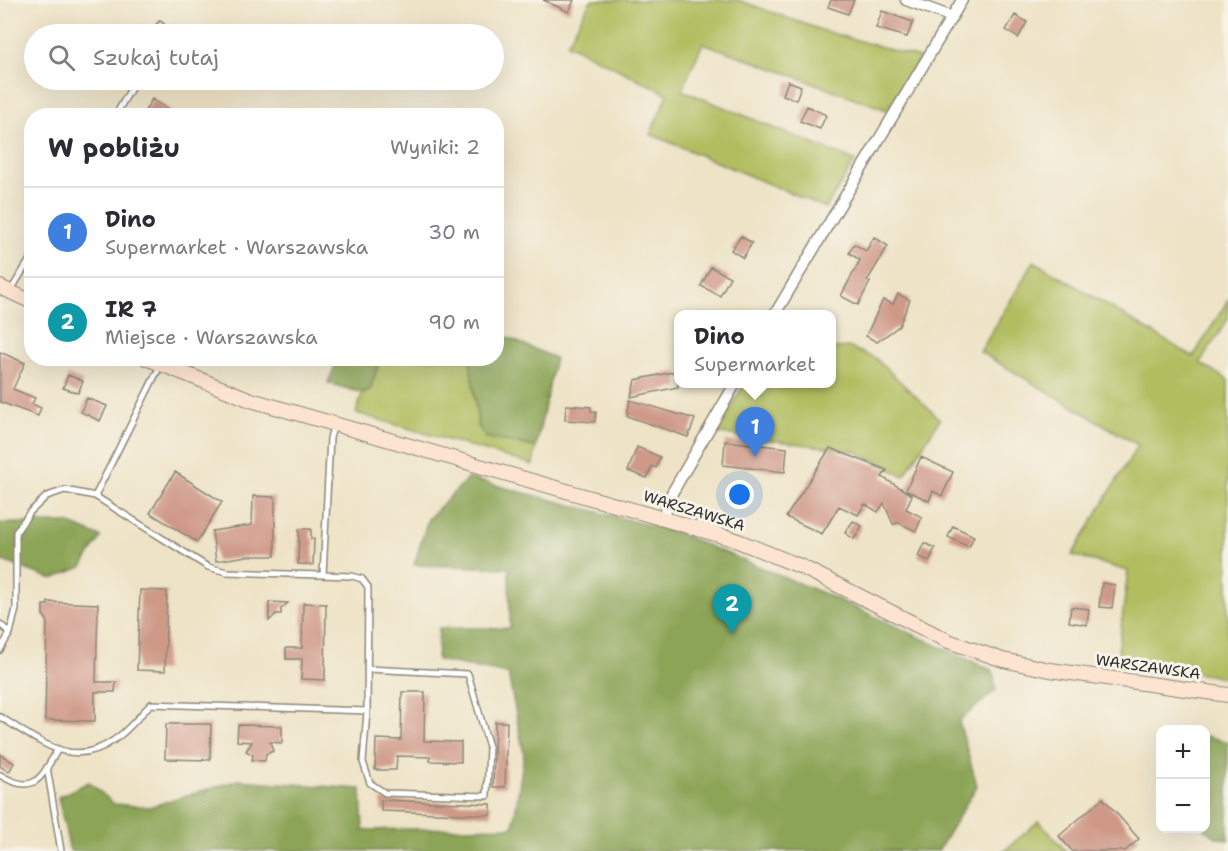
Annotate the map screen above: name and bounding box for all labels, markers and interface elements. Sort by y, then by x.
search box [24,24,504,90]
icon: search [45,41,78,74]
text: Szukaj tutaj [93,43,219,72]
text: W pobliżu [48,130,180,165]
text: Wyniki: 2 [390,134,480,160]
text: Dino [105,205,156,234]
text: 1 [63,219,72,245]
text: 30 m [428,219,480,245]
text: Supermarket · Warszawska [105,234,368,260]
text: IR 7 [105,295,157,324]
text: 2 [61,309,75,335]
text: 90 m [428,309,480,335]
popup [674,310,836,388]
text: Dino [694,322,745,351]
text: Miejsce · Warszawska [105,324,318,350]
text: Supermarket [694,351,816,377]
pin: 1 [736,408,774,457]
your location [725,480,754,509]
street label: WARSZAWSKA [641,486,747,536]
pin: 2 [712,584,752,634]
street label: WARSZAWSKA [1094,650,1202,684]
map controls [1156,725,1210,833]
button: + [1156,725,1210,779]
button: − [1156,779,1210,833]

